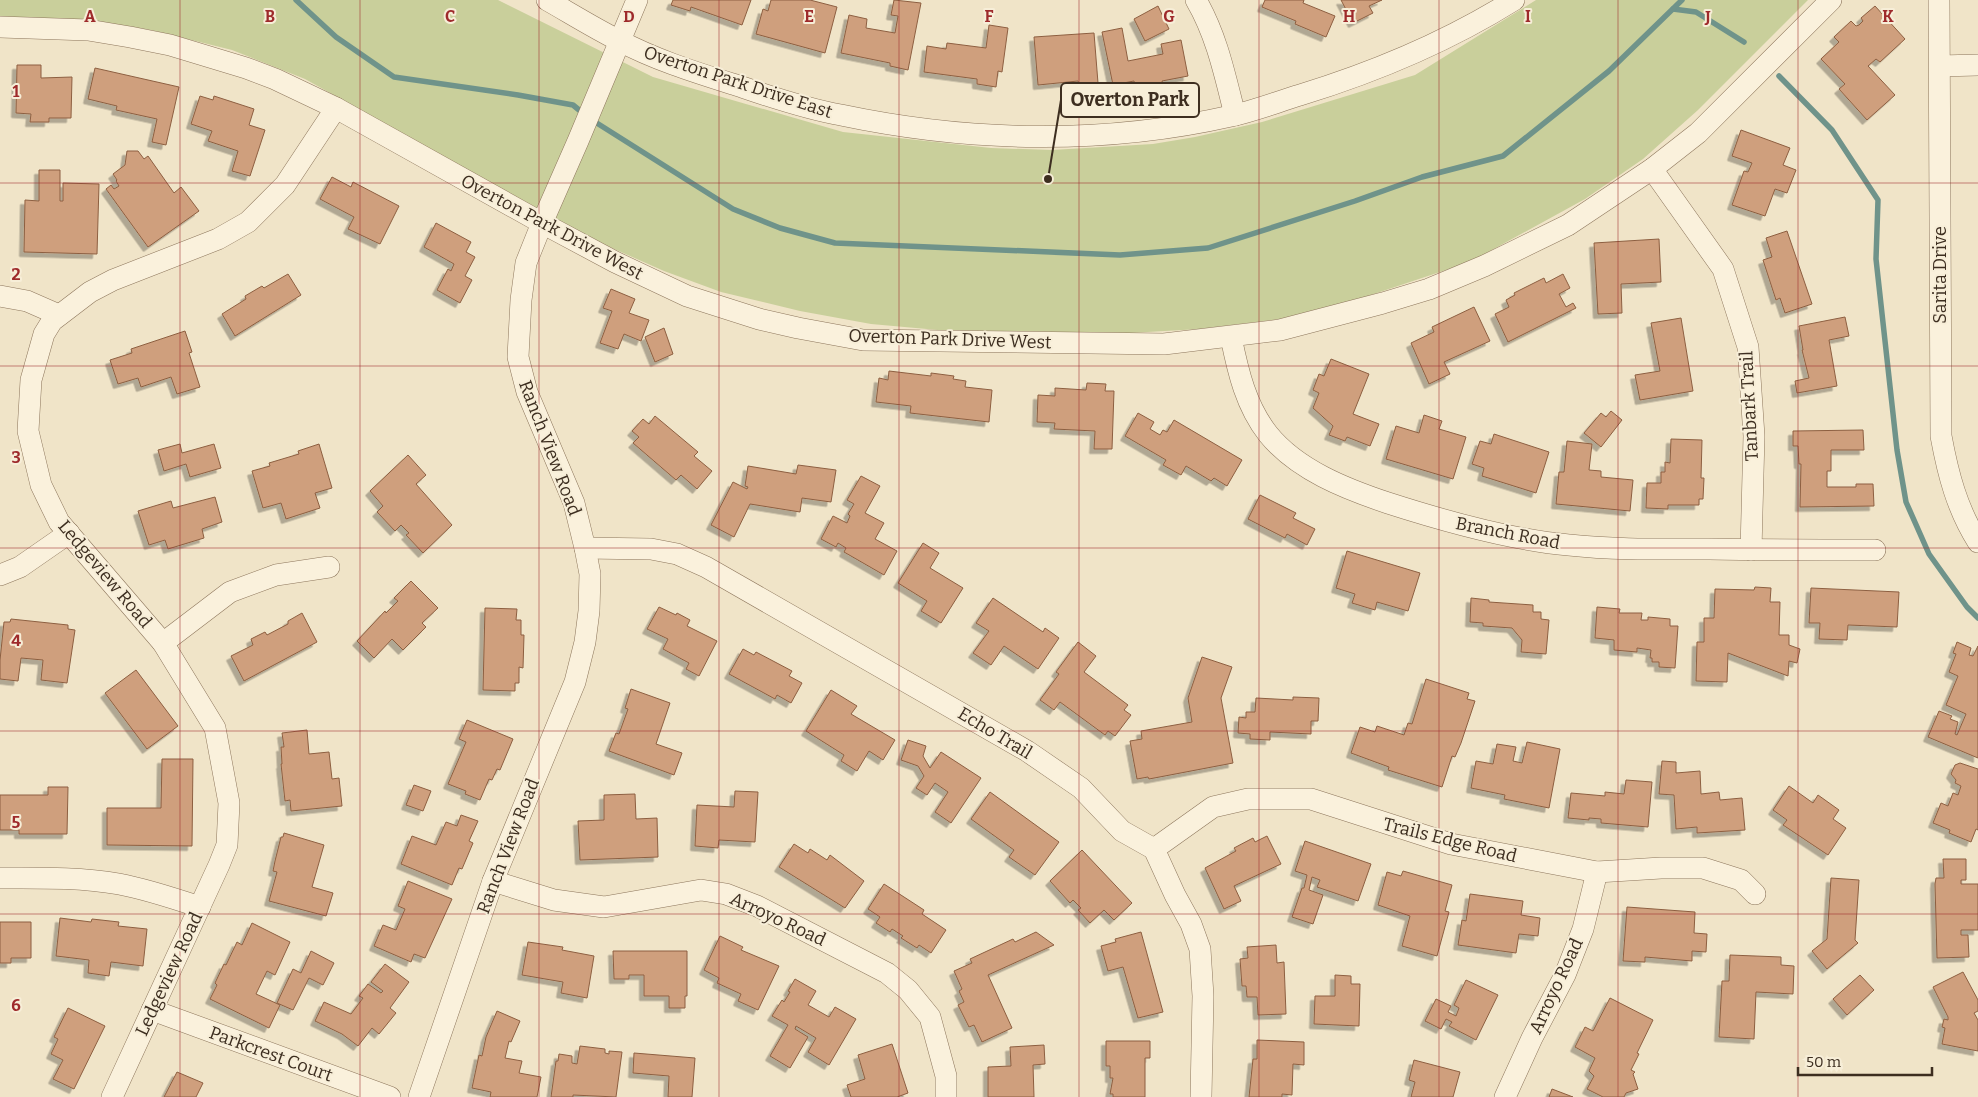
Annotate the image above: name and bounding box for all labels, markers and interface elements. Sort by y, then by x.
text: A [84,7,96,26]
text: B [265,7,275,26]
text: C [445,7,455,26]
text: D [623,7,635,26]
text: E [804,7,814,26]
text: F [985,7,994,26]
text: G [1163,7,1175,26]
text: H [1343,7,1356,26]
text: I [1525,7,1531,26]
text: J [1704,7,1711,26]
text: K [1882,7,1894,26]
street label: Overton Park Drive East [641,41,836,123]
text: 1 [13,82,20,101]
callout: Overton Park [1061,83,1199,117]
text: Overton Park [1071,88,1190,111]
street label: Overton Park Drive West [457,170,647,285]
street label: Sarita Drive [1929,226,1951,324]
text: 2 [11,265,21,284]
street label: Overton Park Drive West [848,324,1052,354]
street label: Tanbark Trail [1735,350,1763,462]
street label: Ranch View Road [514,377,586,519]
text: 3 [11,448,21,467]
street label: Branch Road [1454,512,1562,554]
street label: Ledgeview Road [53,516,157,633]
text: 4 [11,631,21,650]
street label: Echo Trail [954,702,1036,764]
street label: Ranch View Road [472,775,544,917]
text: 5 [12,813,21,832]
street label: Trails Edge Road [1381,813,1520,867]
street label: Arroyo Road [727,887,830,951]
street label: Ledgeview Road [131,908,207,1039]
street label: Arroyo Road [1524,934,1588,1037]
text: 6 [11,996,21,1015]
street label: Parkcrest Court [206,1022,336,1087]
scale bar [1798,1044,1932,1076]
text: 50 m [1806,1053,1842,1071]

